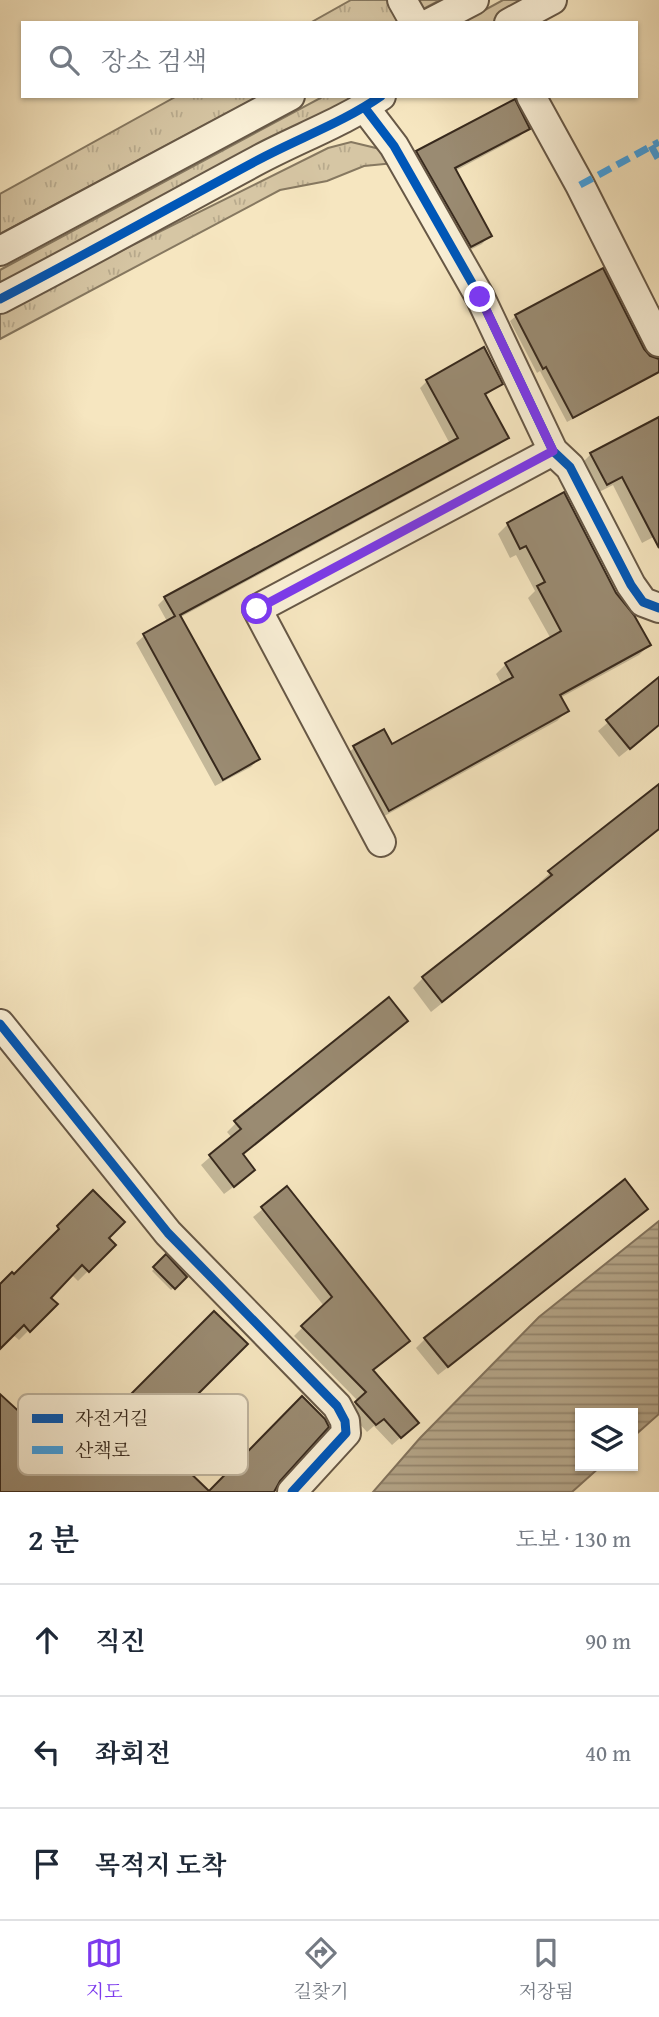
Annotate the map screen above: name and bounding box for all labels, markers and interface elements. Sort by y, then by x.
search box [21,21,638,98]
icon: search [45,41,83,79]
text: 장소 검색 [101,41,207,80]
route end [464,281,495,312]
route start [241,593,272,624]
legend [18,1394,248,1475]
text: 자전거길 [75,1404,148,1432]
map controls [575,1408,638,1471]
button: layers [575,1408,638,1471]
text: 산책로 [75,1436,130,1464]
text: 2 분 [28,1517,79,1561]
text: 도보 · 130 m [516,1522,631,1555]
icon: ahead [28,1621,66,1659]
text: 직진 [95,1621,145,1660]
text: 90 m [585,1624,631,1657]
icon: left [28,1733,66,1771]
text: 좌회전 [95,1733,170,1772]
text: 40 m [585,1736,631,1769]
icon: arrive [28,1845,66,1883]
text: 목적지 도착 [95,1845,226,1884]
tab: 지도 [85,1934,123,2005]
tab: 길찾기 [293,1934,348,2005]
tab: 저장됨 [519,1934,574,2005]

